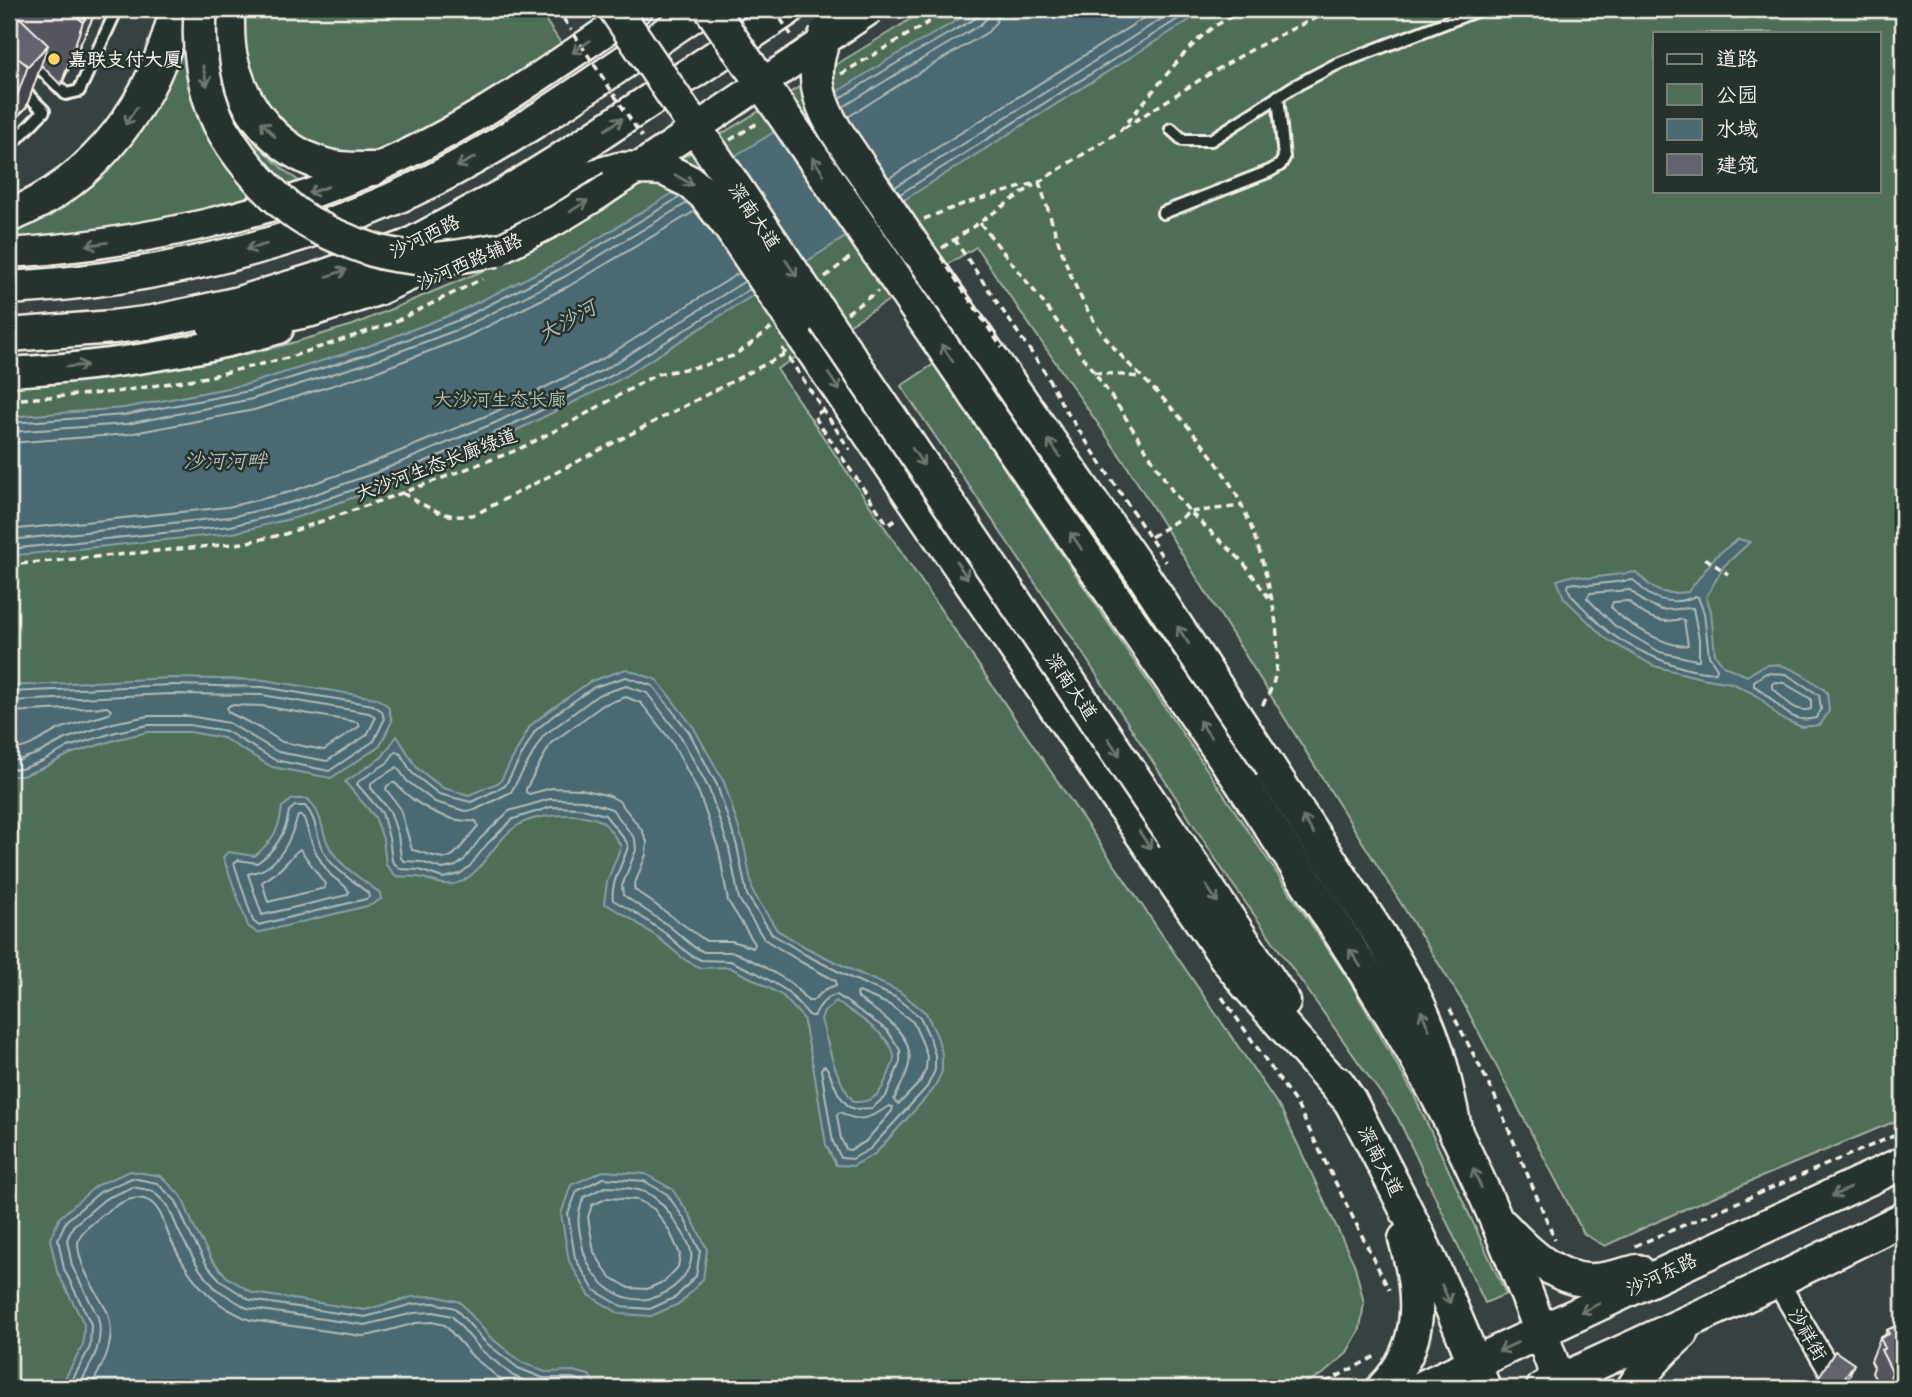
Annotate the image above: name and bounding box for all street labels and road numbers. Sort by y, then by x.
street label: 深南大道 [723,179,785,255]
street label: 沙河西路 [385,210,464,264]
street label: 沙河西路辅路 [413,229,526,296]
street label: 大沙河生态长廊绿道 [353,424,520,507]
street label: 深南大道 [1040,649,1102,725]
street label: 深南大道 [1352,1123,1407,1201]
street label: 沙河东路 [1622,1249,1701,1302]
street label: 沙祥街 [1782,1304,1831,1365]

